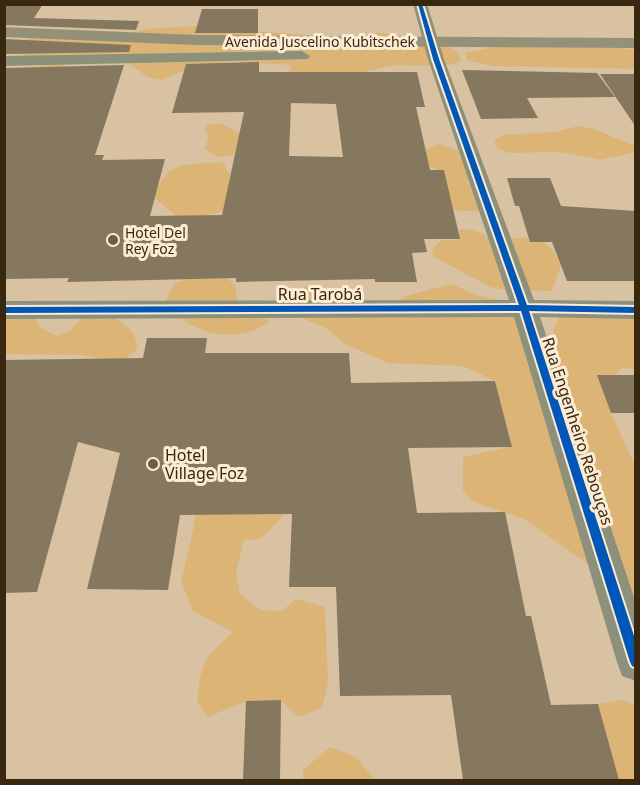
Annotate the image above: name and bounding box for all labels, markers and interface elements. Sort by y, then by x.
street label: Avenida Juscelino Kubitschek [225,32,416,51]
place label: Hotel Del Rey Foz [125,223,186,258]
marker: Hotel Del Rey Foz [106,233,120,247]
street label: Rua Tarobá [278,283,362,305]
street label: Rua Engenheiro Rebouças [537,334,619,528]
place label: Hotel Village Foz [165,444,244,484]
marker: Hotel Village Foz [146,457,160,471]

